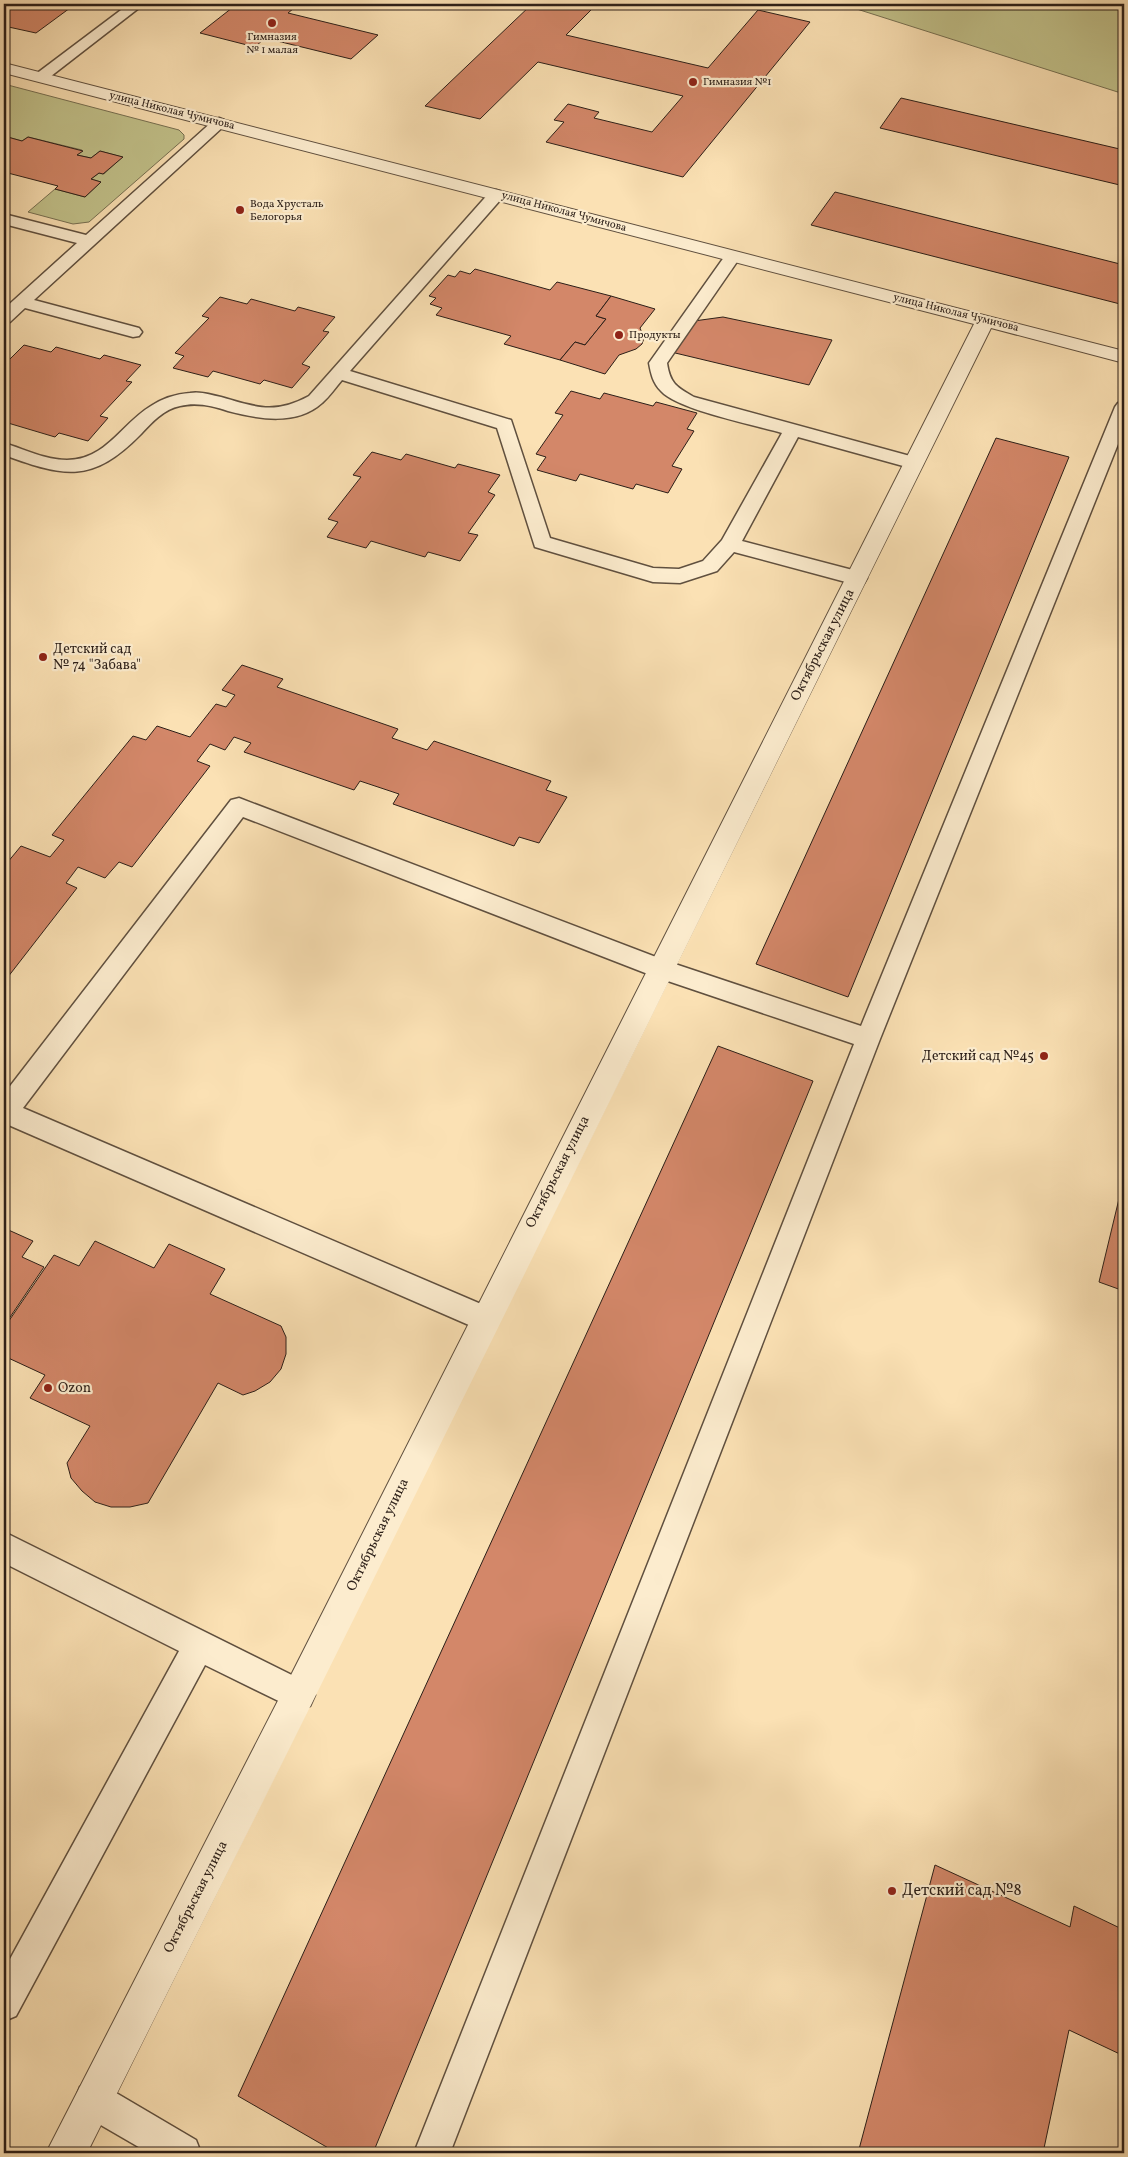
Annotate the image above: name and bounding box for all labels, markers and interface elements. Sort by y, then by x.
marker: Гимназия № 1 малая [266,17,278,29]
place label: Гимназия № 1 малая [246,30,298,58]
place label: Гимназия №1 [703,75,772,90]
marker: Гимназия №1 [687,76,699,88]
street label: улица Николая Чумичова [108,88,237,134]
street label: улица Николая Чумичова [500,188,629,236]
place label: Вода Хрусталь Белогорья [250,197,324,225]
marker: Вода Хрусталь Белогорья [234,204,246,216]
street label: улица Николая Чумичова [892,290,1021,336]
place label: Продукты [629,328,681,343]
marker: Продукты [613,329,625,341]
street label: Октябрьская улица [786,586,860,704]
place label: Детский сад № 74 "Забава" [53,640,141,675]
marker: Детский сад № 74 "Забава" [37,651,49,663]
place label: Детский сад №45 [922,1047,1034,1066]
marker: Детский сад №45 [1038,1050,1050,1062]
street label: Октябрьская улица [521,1113,595,1231]
place label: Ozon [58,1379,91,1398]
marker: Ozon [42,1382,54,1394]
street label: Октябрьская улица [342,1475,414,1595]
street label: Октябрьская улица [159,1838,233,1956]
place label: Детский сад №8 [902,1880,1022,1902]
marker: Детский сад №8 [886,1885,898,1897]

